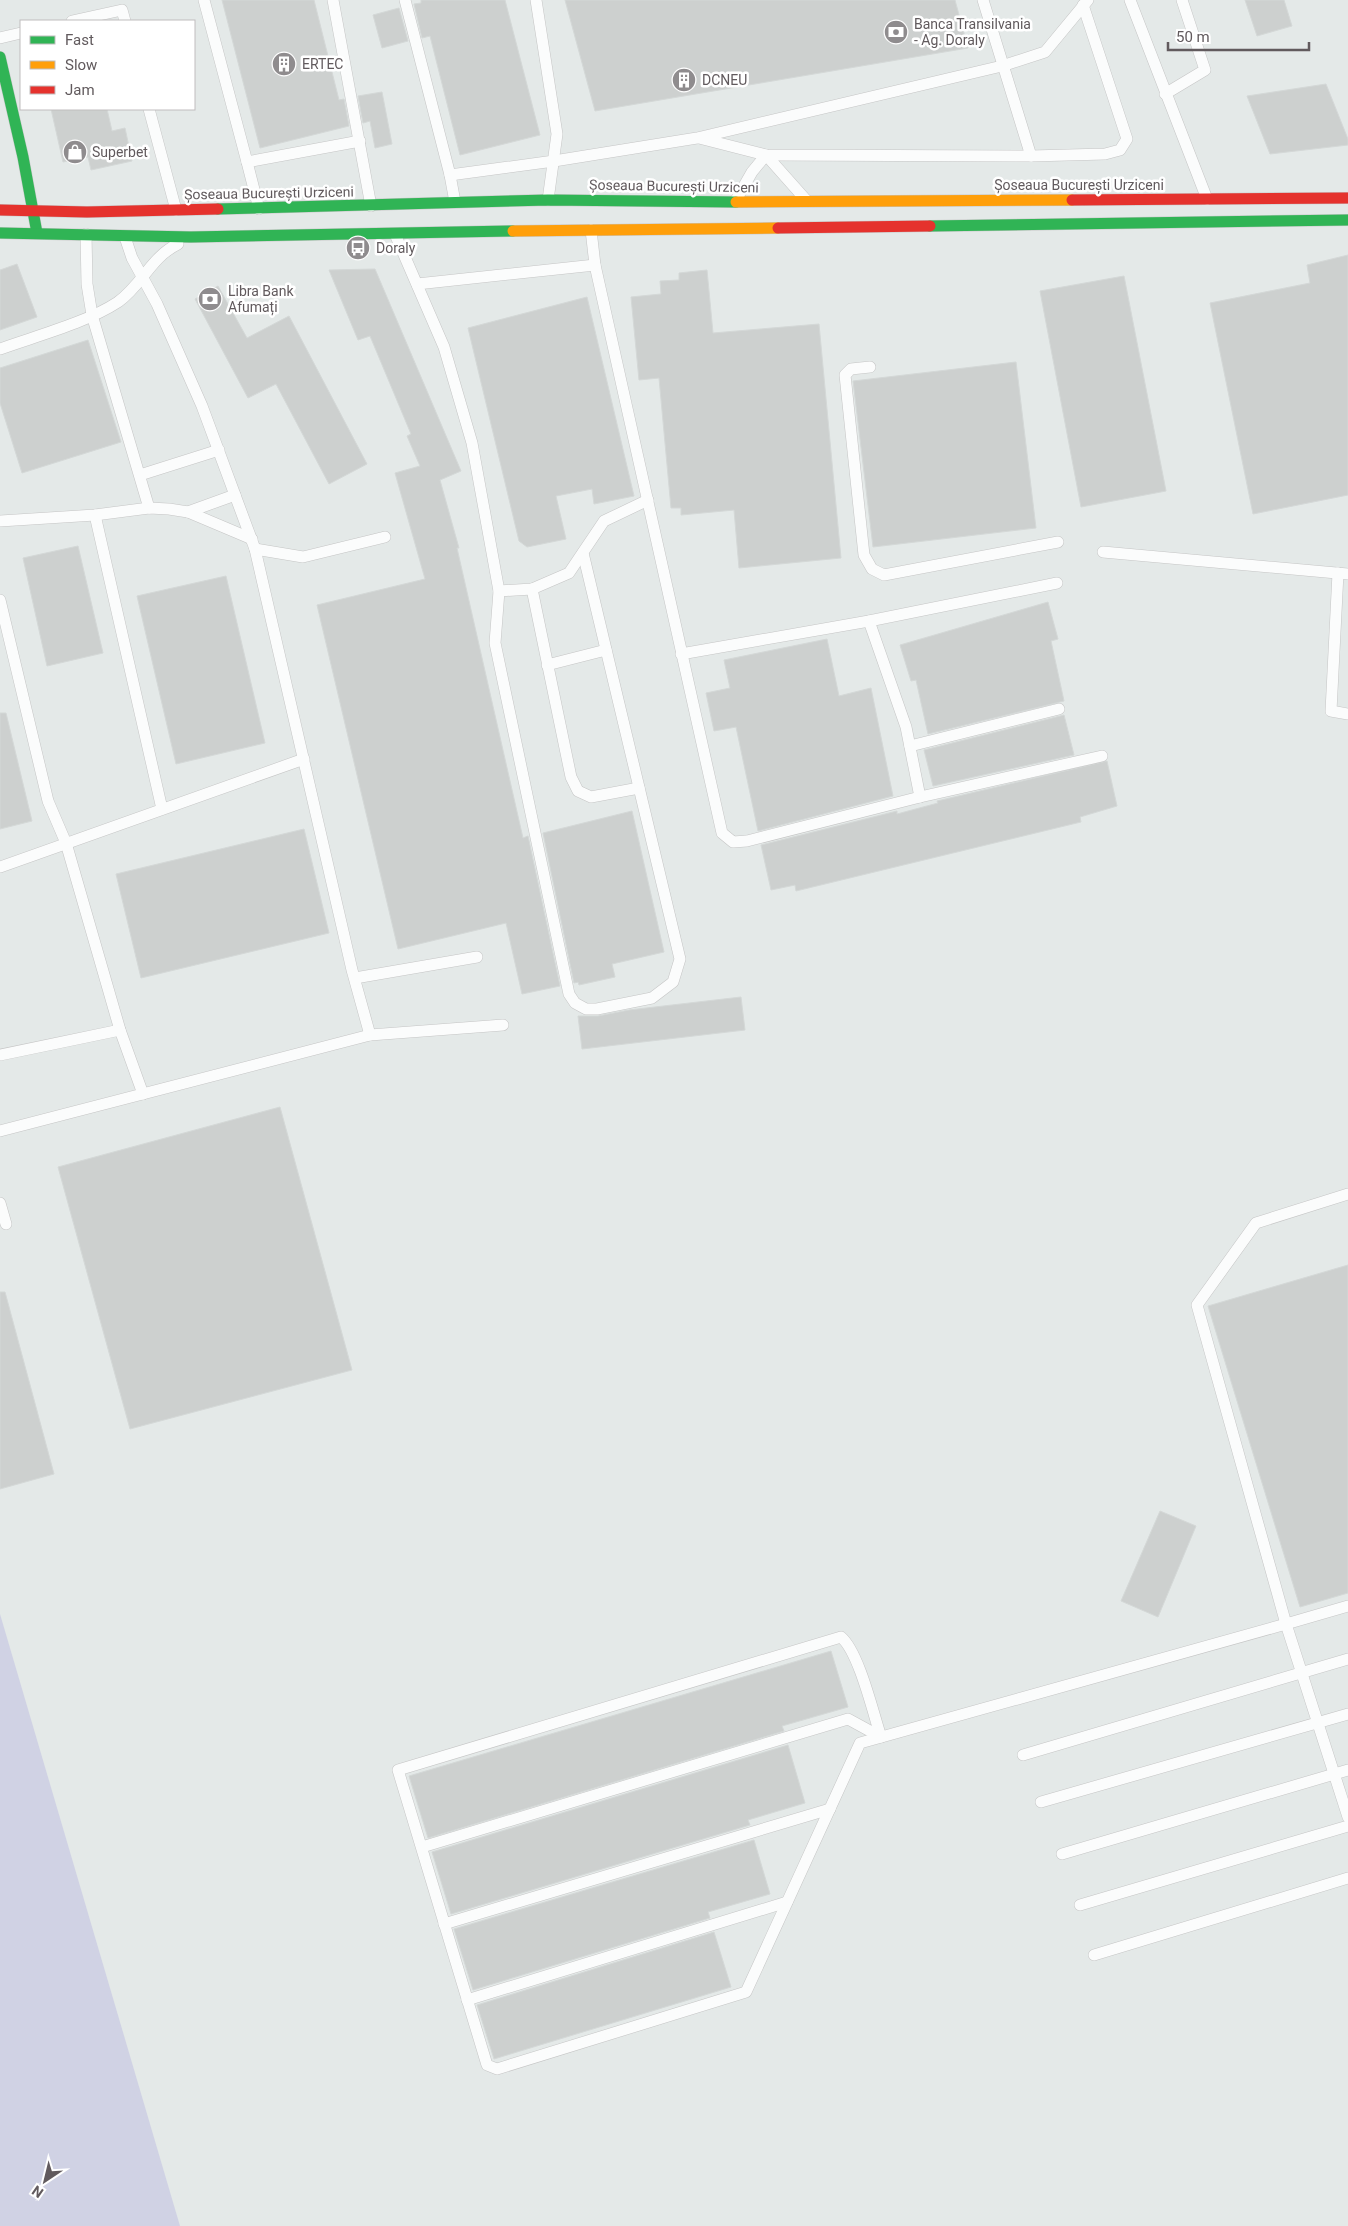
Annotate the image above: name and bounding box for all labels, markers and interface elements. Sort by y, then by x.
place label: Banca Transilvania - Ag. Doraly [914,16,1031,48]
bank icon: Banca Transilvania - Ag. Doraly [883,19,909,45]
legend [20,20,195,110]
scale bar [1168,20,1309,52]
text: 50 m [1176,28,1210,46]
text: Fast [65,31,94,49]
building icon: ERTEC [271,51,297,77]
text: Slow [65,56,97,74]
place label: ERTEC [302,56,343,72]
building icon: DCNEU [671,67,697,93]
place label: DCNEU [702,72,747,88]
text: Jam [65,81,95,99]
shop icon: Superbet [62,139,88,165]
place label: Superbet [92,144,148,160]
street label: Șoseaua București Urziceni [589,177,759,196]
street label: Șoseaua București Urziceni [994,177,1164,194]
street label: Șoseaua București Urziceni [184,184,354,203]
bus stop icon: Doraly [345,235,371,261]
place label: Doraly [376,240,416,256]
place label: Libra Bank Afumați [228,283,294,316]
bank icon: Libra Bank Afumați [197,286,223,312]
north arrow [20,2156,70,2206]
text: N [29,2182,46,2201]

